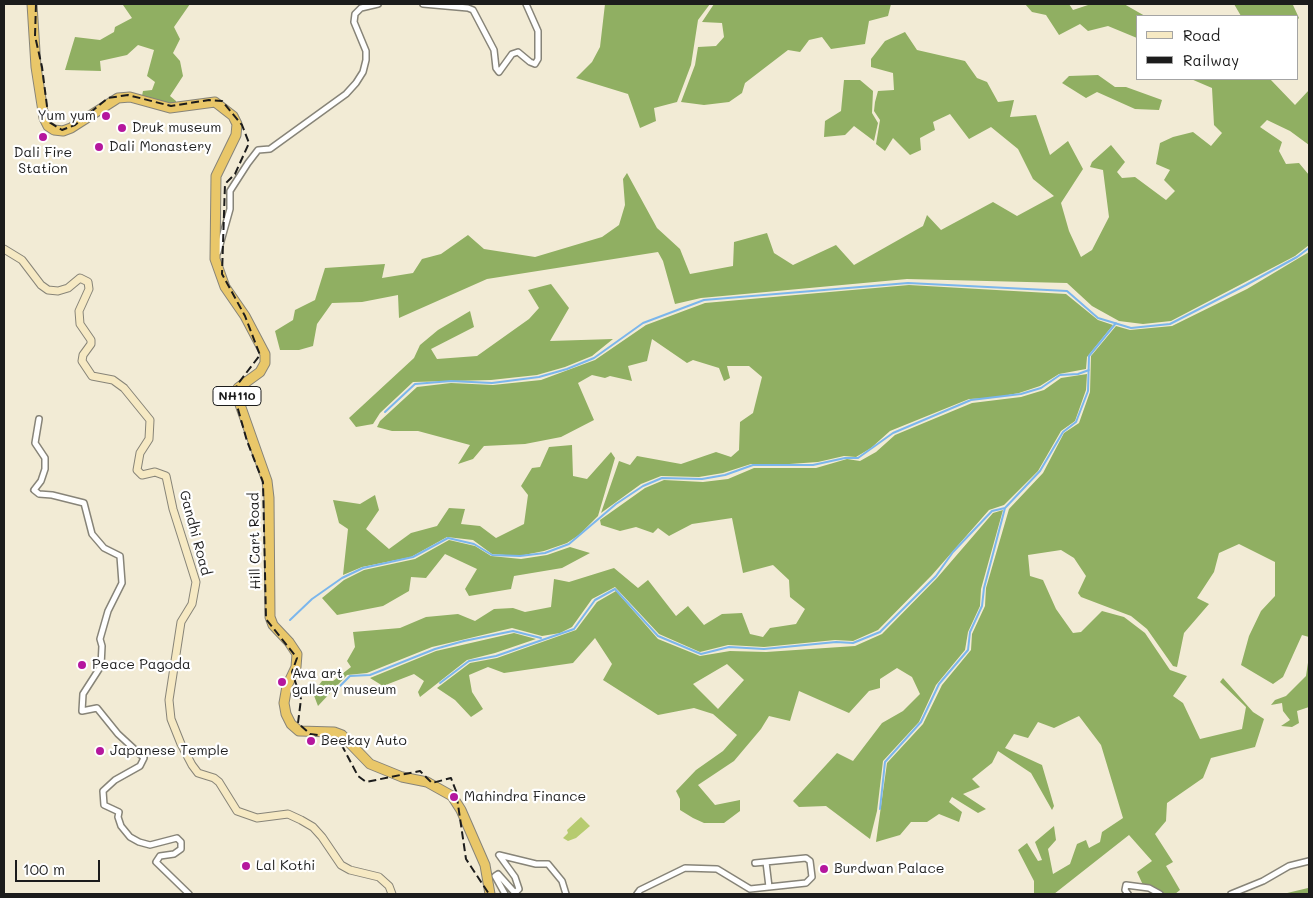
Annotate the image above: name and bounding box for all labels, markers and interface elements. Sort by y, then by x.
legend [1136,15,1298,80]
text: Road [1183,25,1220,45]
text: Railway [1183,50,1239,70]
place label: Yum yum [37,108,96,124]
marker: Yum yum [100,110,112,122]
place label: Druk museum [132,120,221,136]
marker: Druk museum [116,122,128,134]
marker: Dali Fire Station [37,131,49,143]
place label: Dali Monastery [109,139,212,155]
marker: Dali Monastery [93,141,105,153]
place label: Dali Fire Station [14,145,72,178]
road number: NH110 [213,386,261,406]
street label: Gandhi Road [176,489,214,577]
street label: Hill Cart Road [246,492,264,590]
place label: Peace Pagoda [92,657,191,673]
marker: Peace Pagoda [76,659,88,671]
place label: Ava art gallery museum [292,666,396,699]
marker: Ava art gallery museum [276,676,288,688]
place label: Beekay Auto [321,733,407,749]
marker: Beekay Auto [305,735,317,747]
place label: Japanese Temple [110,743,229,759]
marker: Japanese Temple [94,745,106,757]
place label: Mahindra Finance [464,789,586,805]
marker: Mahindra Finance [448,791,460,803]
scale bar [18,850,102,882]
place label: Lal Kothi [256,858,315,874]
text: 100 m [23,859,65,879]
marker: Lal Kothi [240,860,252,872]
place label: Burdwan Palace [834,861,944,877]
marker: Burdwan Palace [818,863,830,875]

